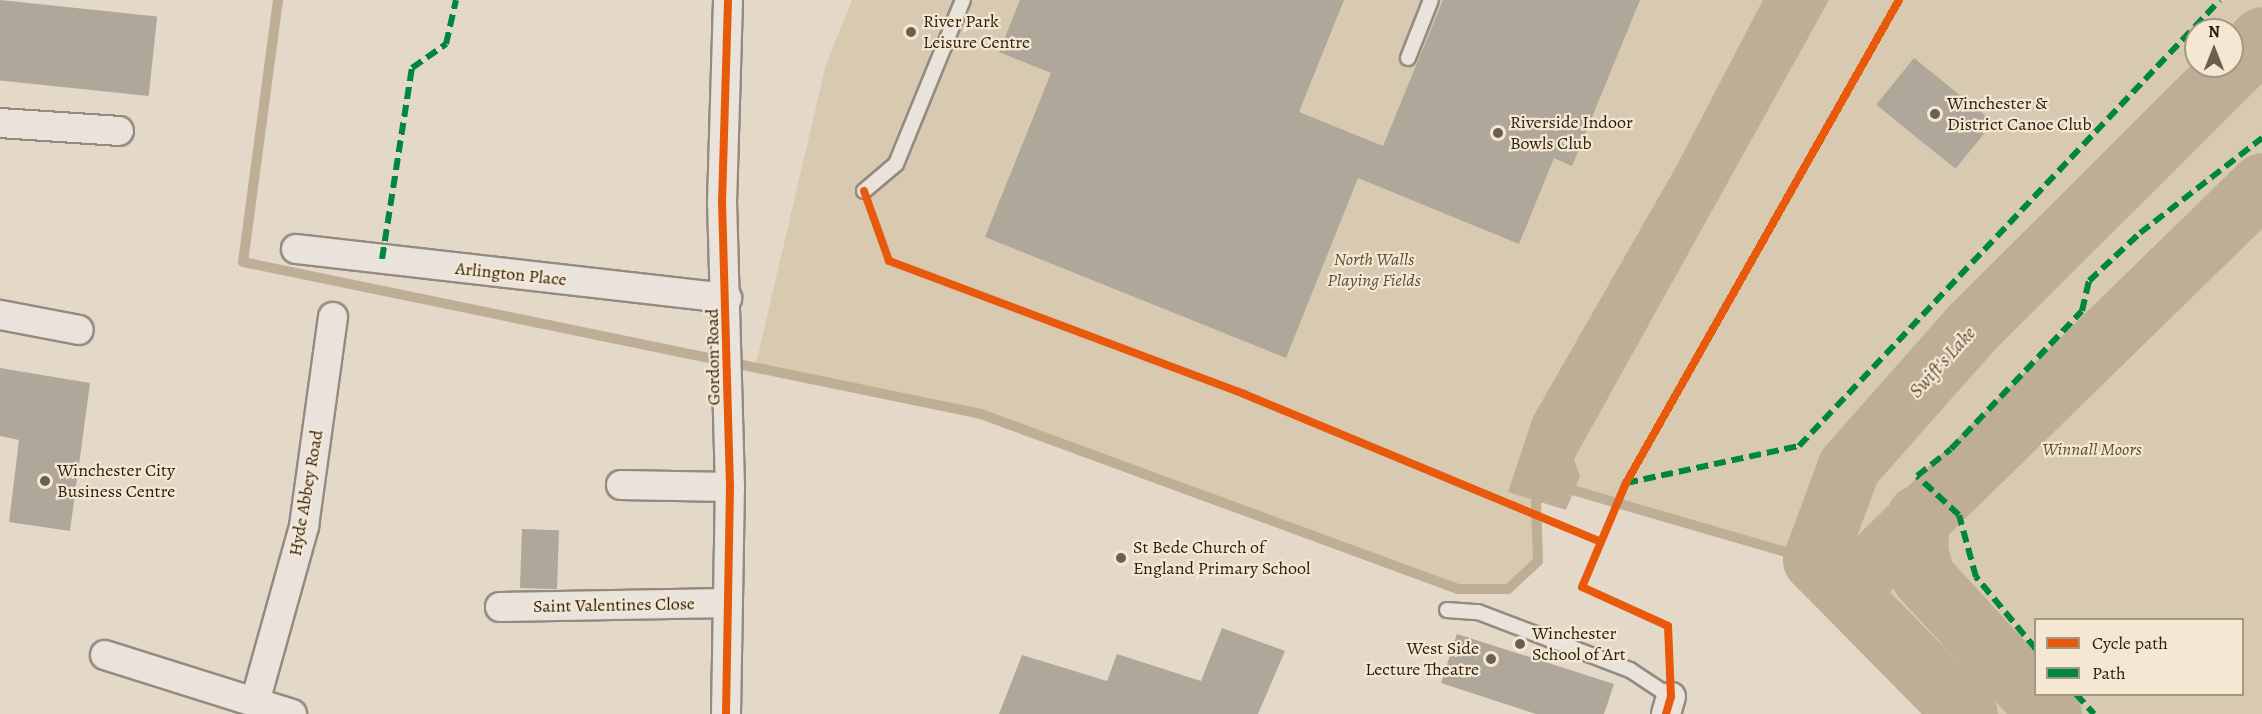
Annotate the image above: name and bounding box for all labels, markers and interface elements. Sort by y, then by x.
place label: River Park Leisure Centre [923,11,1030,54]
north arrow [2184,18,2244,78]
text: N [2208,21,2220,43]
marker: River Park Leisure Centre [904,25,918,39]
place label: Winchester & District Canoe Club [1947,93,2092,136]
marker: Winchester & District Canoe Club [1928,107,1942,121]
place label: Riverside Indoor Bowls Club [1510,112,1633,154]
marker: Riverside Indoor Bowls Club [1491,126,1505,140]
park label: North Walls Playing Fields [1327,249,1421,292]
street label: Arlington Place [454,257,568,291]
street label: Gordon Road [701,308,725,406]
water label: Swift's Lake [1904,321,1980,403]
street label: Hyde Abbey Road [284,428,328,558]
park label: Winnall Moors [2042,438,2142,460]
place label: Winchester City Business Centre [57,460,175,502]
marker: Winchester City Business Centre [38,474,52,488]
place label: St Bede Church of England Primary School [1133,537,1310,580]
marker: St Bede Church of England Primary School [1114,551,1128,565]
street label: Saint Valentines Close [533,593,695,617]
legend [2034,618,2244,696]
place label: Winchester School of Art [1532,623,1626,666]
text: Cycle path [2092,631,2168,655]
marker: Winchester School of Art [1513,637,1527,651]
place label: West Side Lecture Theatre [1365,638,1479,680]
marker: West Side Lecture Theatre [1484,652,1498,666]
text: Path [2092,661,2126,685]

